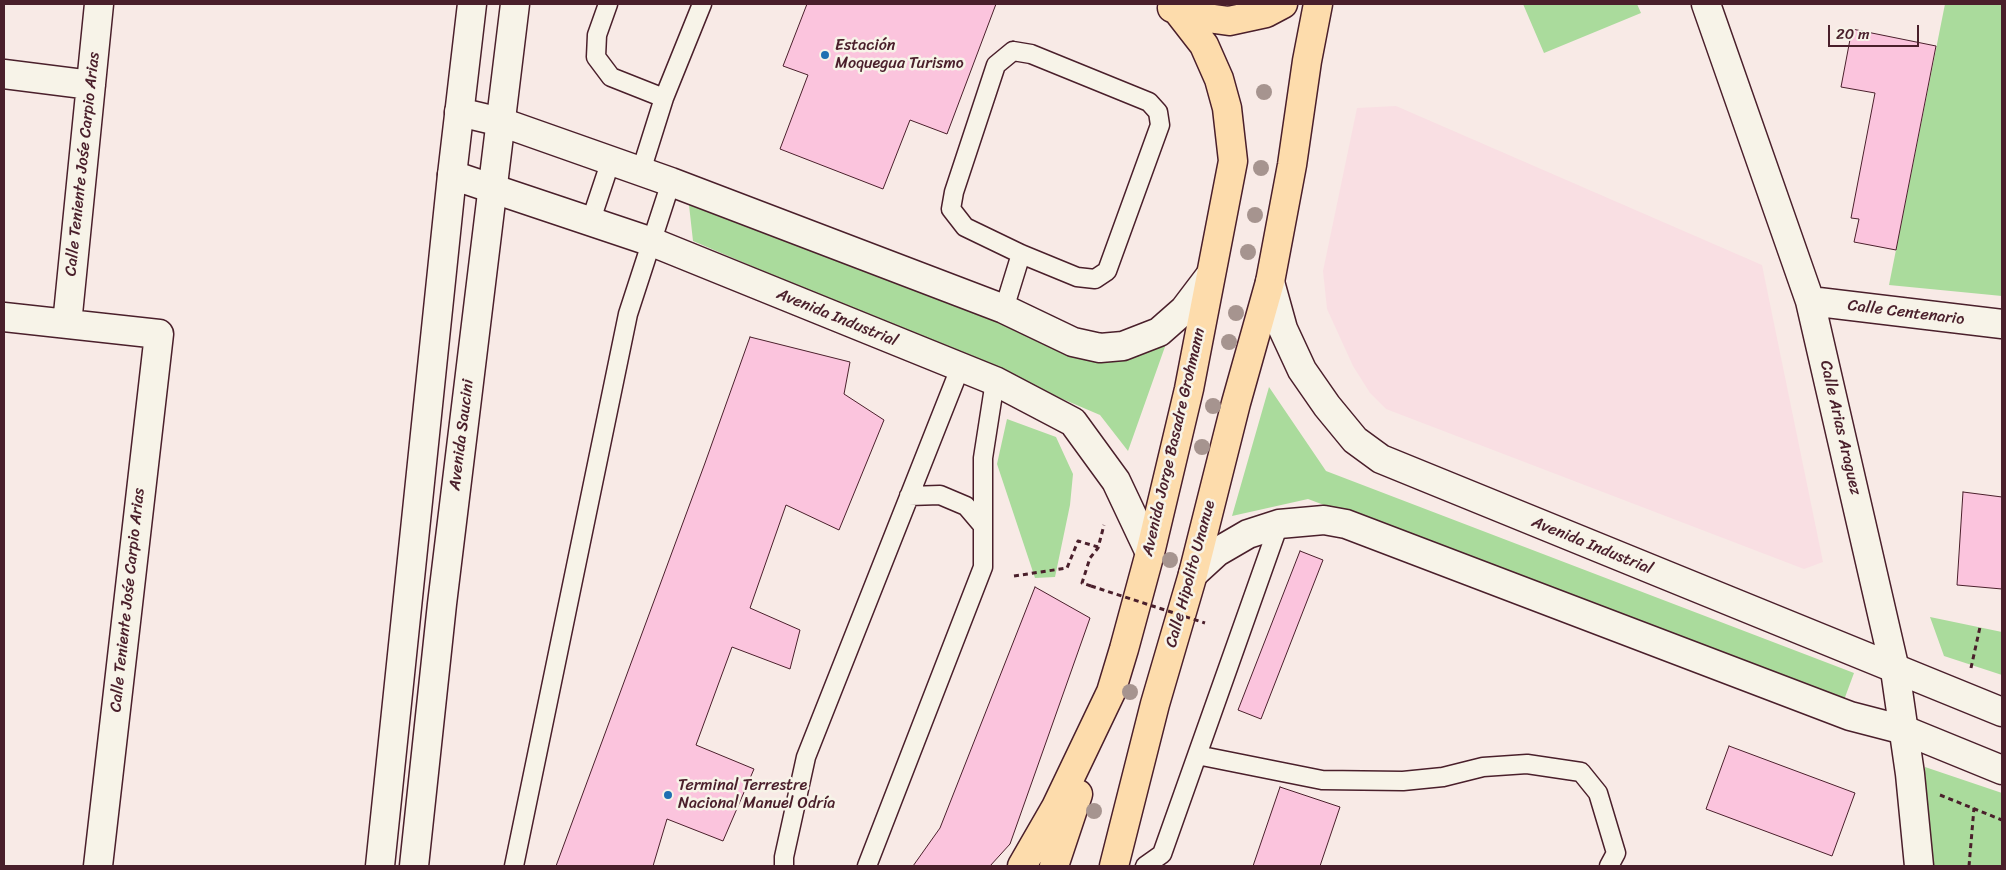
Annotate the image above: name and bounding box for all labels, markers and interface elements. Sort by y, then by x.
scale bar [1831,15,1922,47]
text: 20 m [1836,21,1870,47]
place label: Estación Moquegua Turismo [835,36,964,74]
marker: Estación Moquegua Turismo [819,49,831,61]
street label: Calle Teniente Jośe Carpio Arias [62,51,104,277]
street label: Avenida Industrial [774,285,900,351]
street label: Calle Centenario [1847,296,1965,330]
street label: Avenida Jorge Basadre Grohmann [1138,326,1210,558]
street label: Calle Arias Araguez [1815,359,1865,497]
street label: Avenida Saucini [446,378,478,492]
street label: Calle Teniente Jośe Carpio Arias [107,487,149,713]
street label: Calle Hipolito Unanue [1162,498,1220,650]
street label: Avenida Industrial [1529,513,1655,579]
place label: Terminal Terrestre Nacional Manuel Odría [678,776,835,814]
marker: Terminal Terrestre Nacional Manuel Odría [662,789,674,801]

